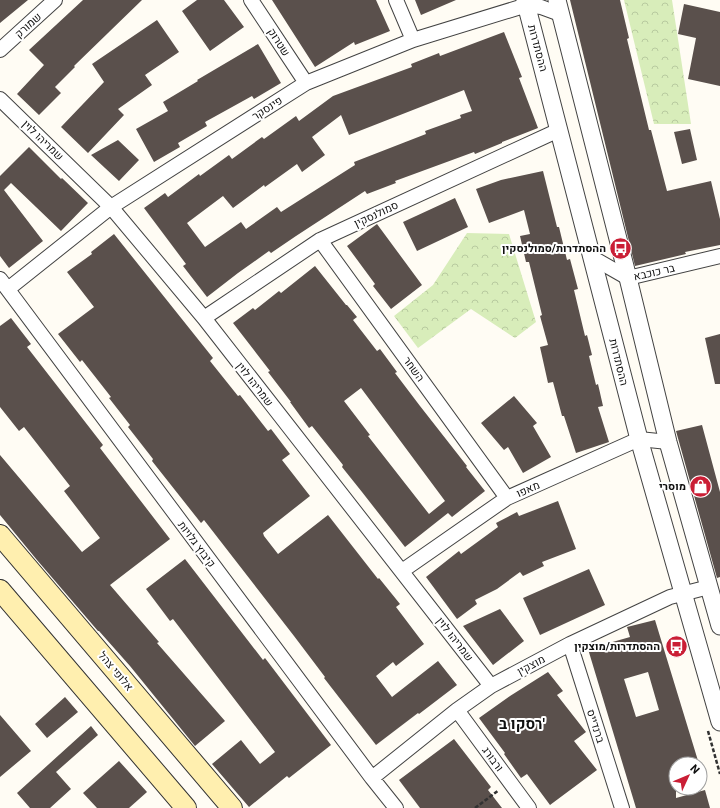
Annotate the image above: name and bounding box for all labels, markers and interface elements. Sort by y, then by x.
street label: שמורק [11,9,46,42]
street label: ההסתדרות [523,23,552,74]
street label: שטרוק [263,25,294,60]
street label: פינסקר [249,92,286,125]
street label: שמריהו לוין [18,116,67,165]
street label: סמולנסקין [351,197,401,232]
bus stop icon: ההסתדרות/סמולנסקין [608,235,634,261]
place label: ההסתדרות/סמולנסקין [502,240,606,257]
street label: בר כוכבא [632,259,677,285]
street label: ההסתדרות [604,337,633,387]
street label: השחר [399,353,428,385]
street label: שמריהו לוין [232,358,277,410]
shop icon: מוסרי [688,473,714,499]
street label: מאפו [514,477,543,502]
place label: מוסרי [659,478,686,495]
street label: קיבוץ גלויות [173,517,220,571]
street label: שמריהו לוין [432,613,477,665]
bus stop icon: ההסתדרות/מוצקין [663,633,689,659]
place label: ההסתדרות/מוצקין [574,638,660,655]
street label: אלופי צהל [94,648,137,695]
street label: מוצקין [514,651,548,680]
street label: ברנדייס [582,707,609,745]
district label: רסקו ב' [499,713,546,735]
street label: ורבורג [478,743,508,775]
north arrow [668,756,708,796]
text: N [686,761,704,778]

